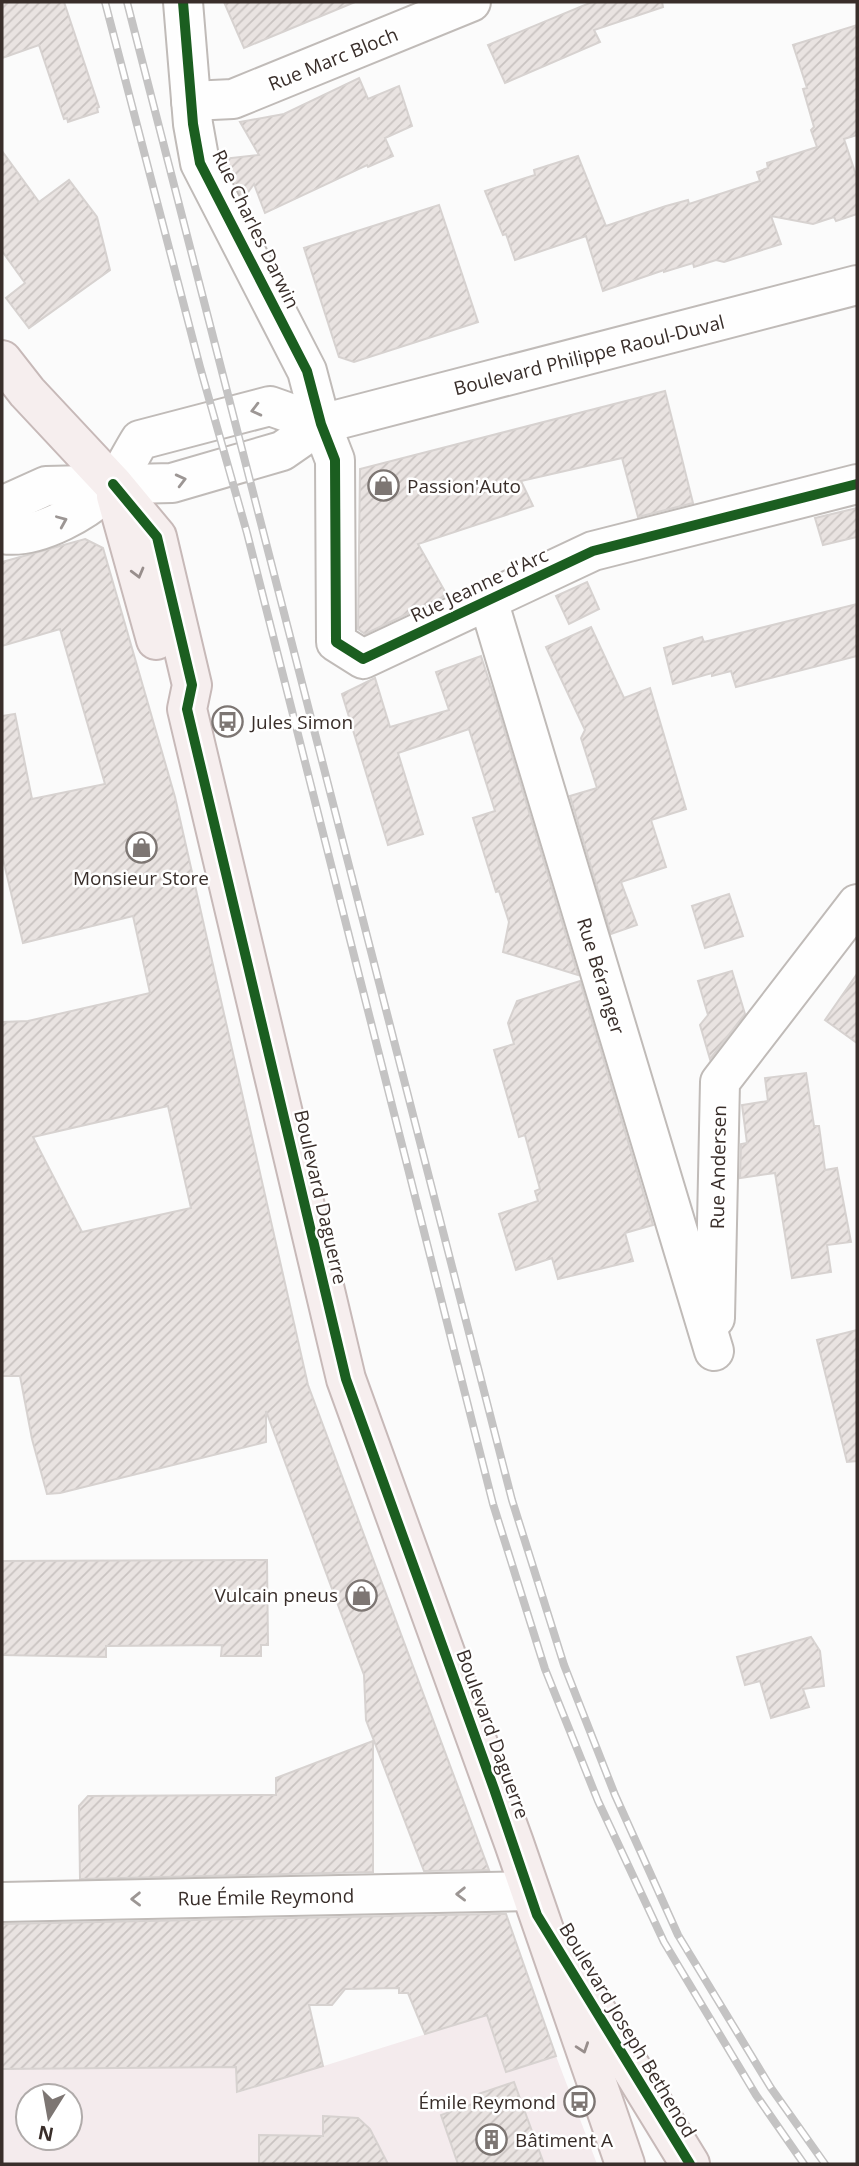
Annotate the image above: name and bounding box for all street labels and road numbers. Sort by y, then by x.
street label: Rue Marc Bloch [264,21,402,97]
street label: Rue Charles Darwin [206,145,306,313]
street label: Boulevard Philippe Raoul-Duval [451,309,727,401]
street label: Rue Jeanne d'Arc [406,542,552,628]
street label: Rue Béranger [571,915,631,1038]
street label: Rue Andersen [704,1105,732,1229]
street label: Boulevard Daguerre [288,1107,354,1287]
street label: Boulevard Daguerre [450,1646,536,1822]
street label: Rue Émile Reymond [178,1882,354,1912]
street label: Boulevard Joseph Bethenod [553,1918,703,2142]

